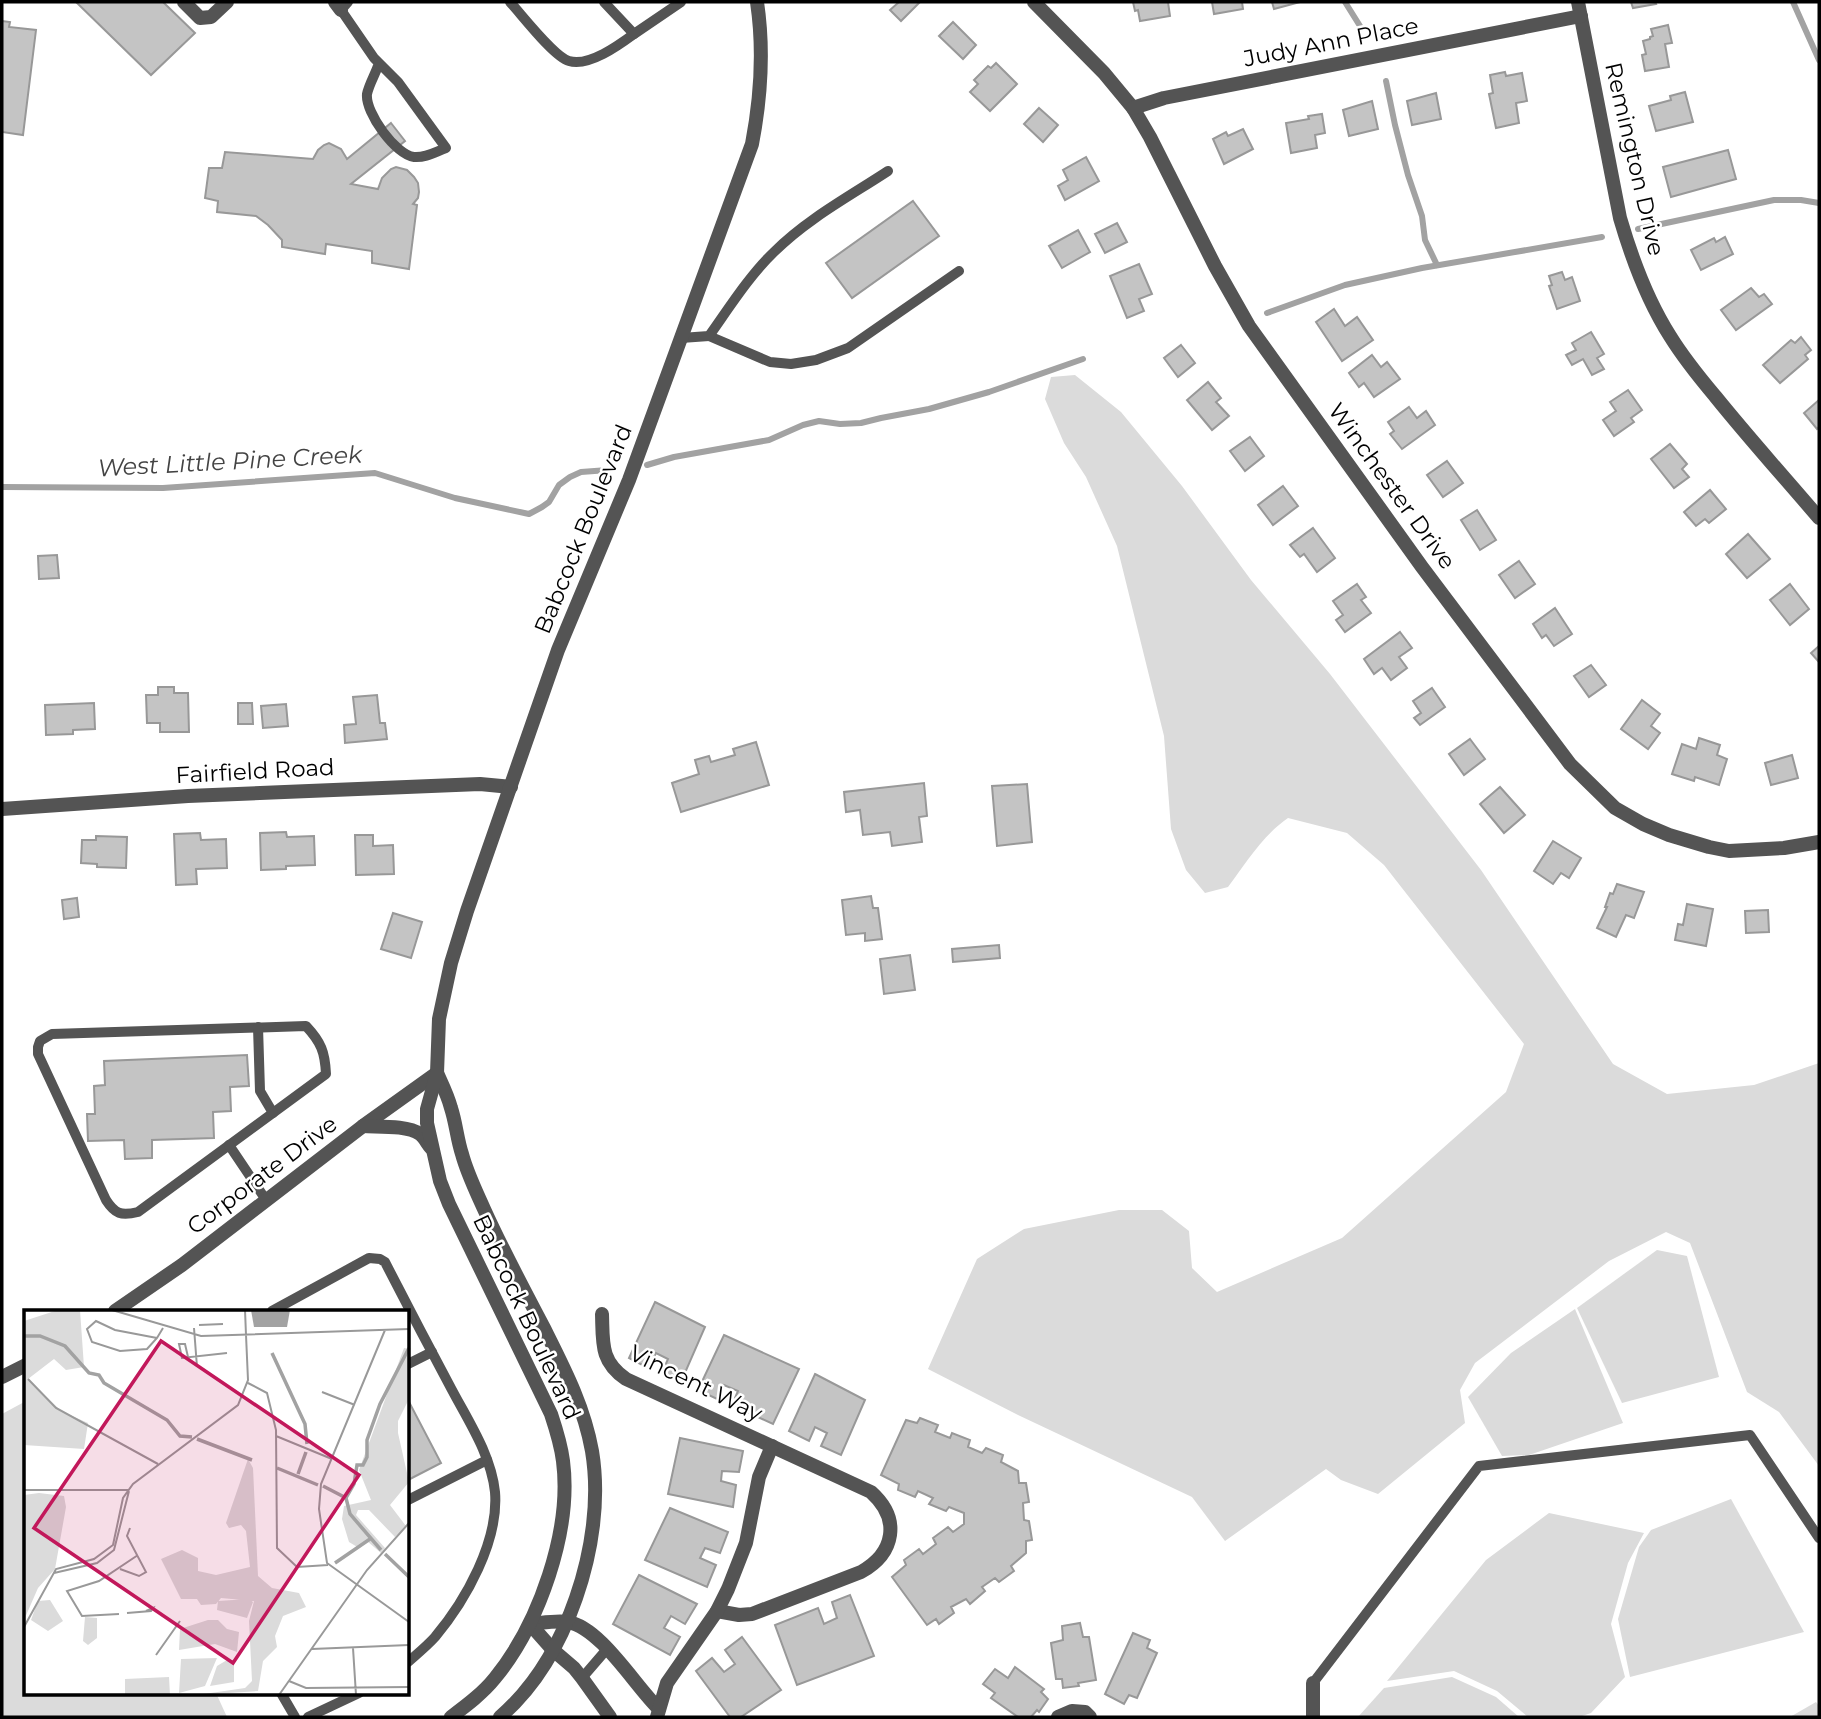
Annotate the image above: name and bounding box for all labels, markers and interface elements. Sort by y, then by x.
street label: Judy Ann Place [1240,11,1421,73]
street label: Remington Drive [1599,60,1671,258]
street label: Winchester Drive [1322,397,1462,575]
street label: Babcock Boulevard [528,420,638,638]
water label: West Little Pine Creek [97,440,365,482]
street label: Fairfield Road [175,753,335,789]
street label: Corporate Drive [182,1110,342,1240]
street label: Babcock Boulevard [467,1210,587,1424]
inset map [24,1310,410,1694]
street label: Vincent Way [625,1339,768,1428]

